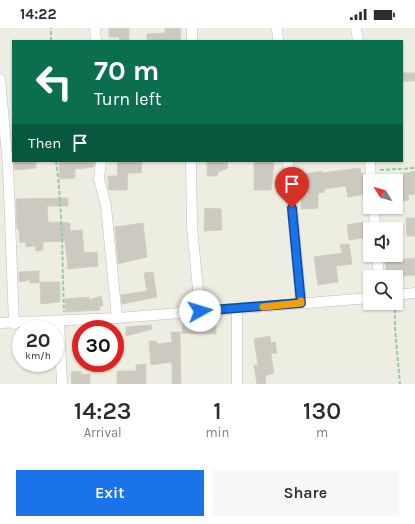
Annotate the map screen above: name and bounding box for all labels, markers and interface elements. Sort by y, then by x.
text: 14:22 [20,5,56,23]
text: 70 m [94,54,159,87]
icon: left [28,56,80,108]
text: Turn left [94,88,162,110]
icon: arrive [69,132,91,154]
text: Then [28,134,61,152]
pin [275,167,309,208]
icon: arrive [281,173,303,195]
north arrow [363,174,403,214]
map controls [363,174,403,310]
button: sound [363,222,403,262]
button: search [363,270,403,310]
position arrow [179,290,221,332]
speed limit sign: 30 [72,320,124,372]
text: 20 [26,329,50,352]
text: km/h [25,350,51,362]
text: 14:23 [74,397,132,425]
text: 1 [213,397,222,425]
text: 130 [303,397,341,425]
text: Arrival [84,425,122,440]
text: min [205,425,229,440]
text: m [316,425,328,440]
button: Exit [16,470,204,516]
button: Share [212,470,399,516]

